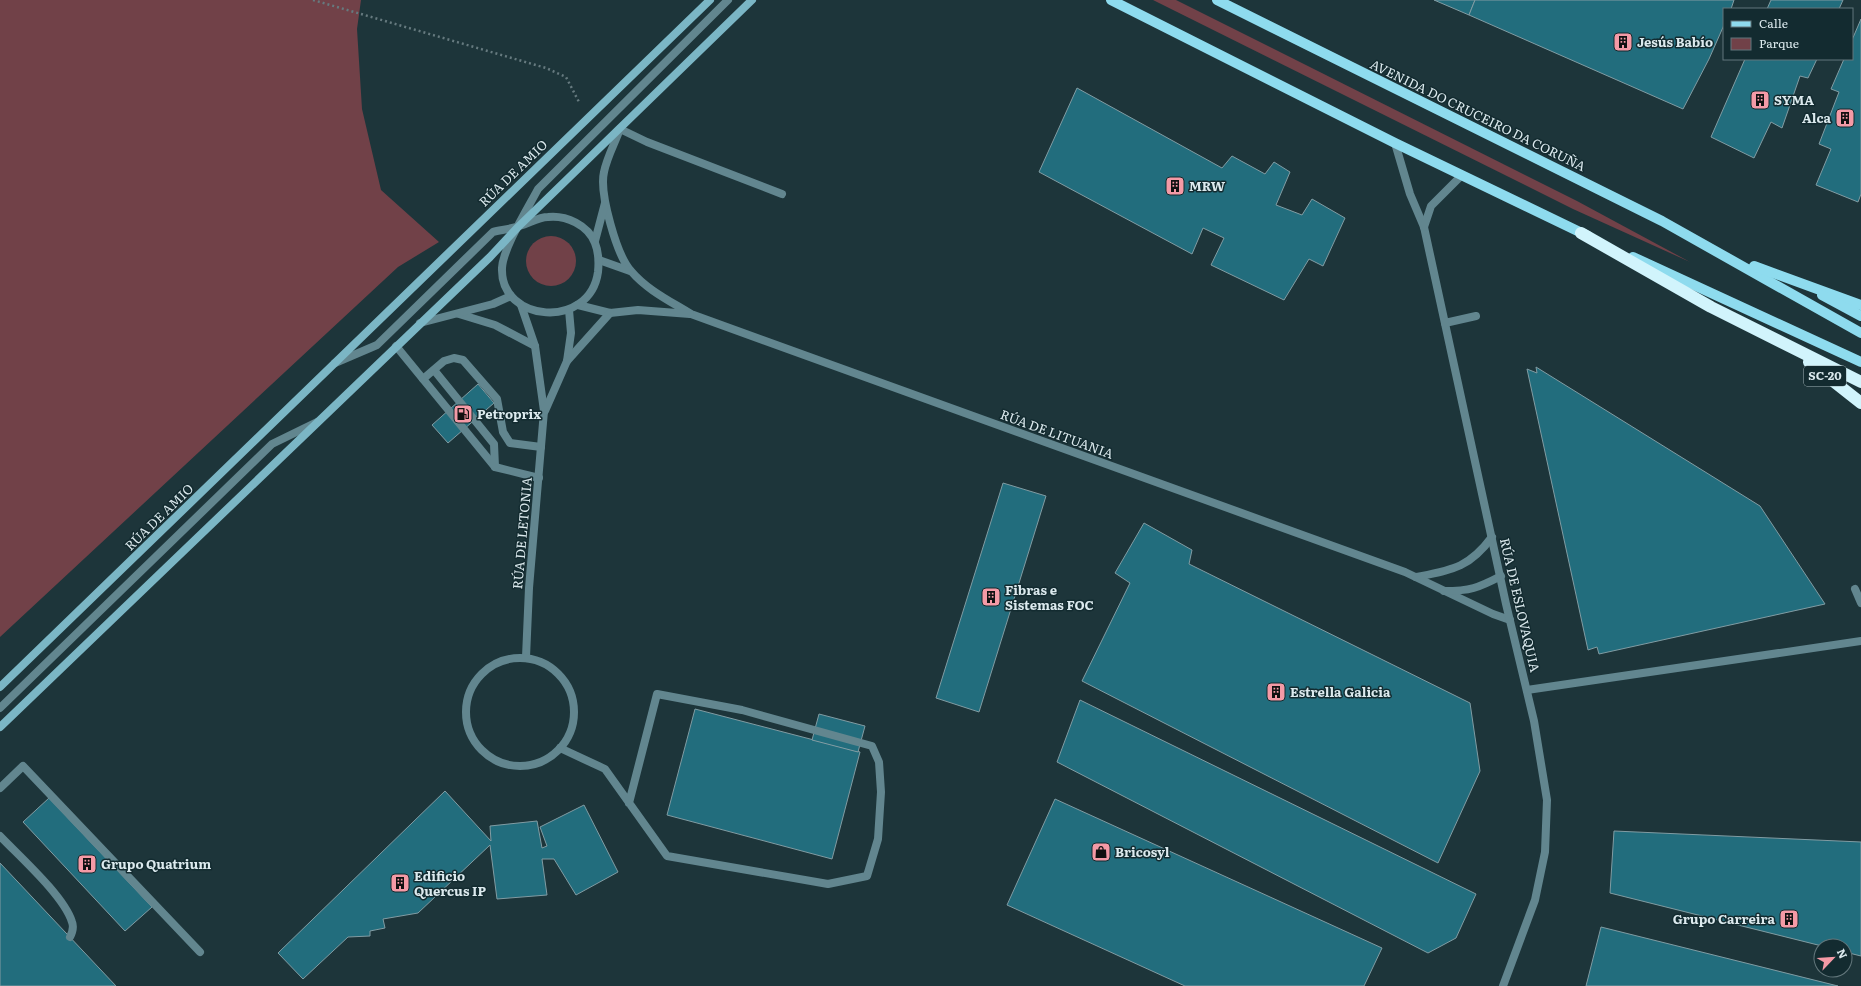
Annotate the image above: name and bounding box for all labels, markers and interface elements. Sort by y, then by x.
legend [1723,8,1853,60]
text: Calle [1759,14,1788,32]
building icon: Jesús Babío [1612,31,1634,53]
place label: Jesús Babío [1637,32,1713,51]
text: Parque [1759,34,1799,52]
street label: AVENIDA DO CRUCEIRO DA CORUÑA [1367,54,1590,175]
building icon: SYMA [1749,89,1771,111]
place label: SYMA [1774,90,1814,109]
building icon: Alca [1834,107,1856,129]
place label: Alca [1802,108,1831,127]
street label: RÚA DE AMIO [474,135,551,210]
building icon: MRW [1164,175,1186,197]
place label: MRW [1189,176,1226,195]
road number: SC-20 [1804,366,1846,386]
fuel station icon: Petroprix [452,403,474,425]
place label: Petroprix [477,404,541,423]
street label: RÚA DE LITUANIA [998,404,1117,463]
street label: RÚA DE LETONIA [507,476,536,590]
street label: RÚA DE AMIO [120,479,197,554]
street label: RÚA DE ESLOVAQUIA [1496,536,1545,674]
place label: Fibras e Sistemas FOC [1005,580,1094,614]
building icon: Fibras e Sistemas FOC [980,586,1002,608]
building icon: Estrella Galicia [1265,681,1287,703]
place label: Estrella Galicia [1290,682,1391,701]
shop icon: Bricosyl [1090,841,1112,863]
place label: Bricosyl [1115,842,1170,861]
building icon: Grupo Quatrium [76,853,98,875]
place label: Grupo Quatrium [101,854,211,873]
place label: Edificio Quercus IP [414,866,486,900]
building icon: Edificio Quercus IP [389,872,411,894]
building icon: Grupo Carreira [1778,908,1800,930]
place label: Grupo Carreira [1673,909,1775,928]
north arrow [1813,938,1853,978]
text: N [1834,946,1852,961]

